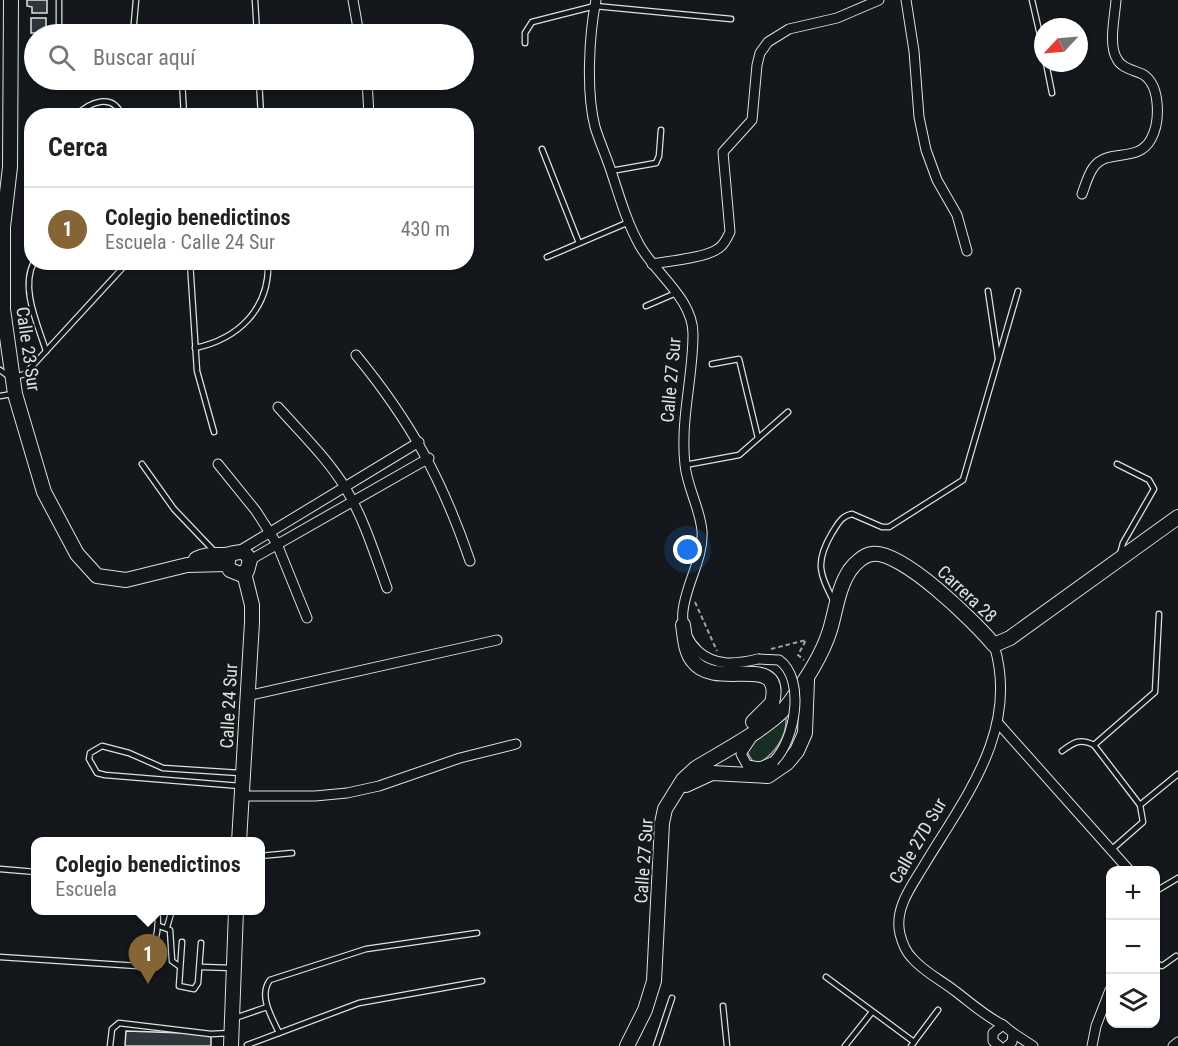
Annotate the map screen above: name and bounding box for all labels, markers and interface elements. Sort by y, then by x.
north arrow [1034,18,1088,72]
search box [24,24,474,90]
icon: search [45,41,78,74]
text: Buscar aquí [93,45,196,70]
text: Cerca [48,132,108,162]
text: Colegio benedictinos [105,205,291,230]
text: 1 [62,217,73,241]
text: 430 m [401,217,450,241]
text: Escuela · Calle 24 Sur [105,230,275,254]
street label: Calle 23 Sur [12,305,45,393]
street label: Calle 27 Sur [656,336,685,423]
your location [673,535,702,564]
street label: Carrera 28 [933,561,1001,626]
street label: Calle 24 Sur [216,662,241,749]
street label: Calle 27D Sur [885,794,951,887]
street label: Calle 27 Sur [630,817,657,904]
popup [31,837,265,915]
text: Colegio benedictinos [55,852,241,877]
map controls [1106,866,1160,1028]
button: + [1106,866,1160,920]
text: Escuela [55,877,117,901]
button: − [1106,920,1160,974]
pin: 1 [128,934,168,984]
button: layers [1106,974,1160,1028]

